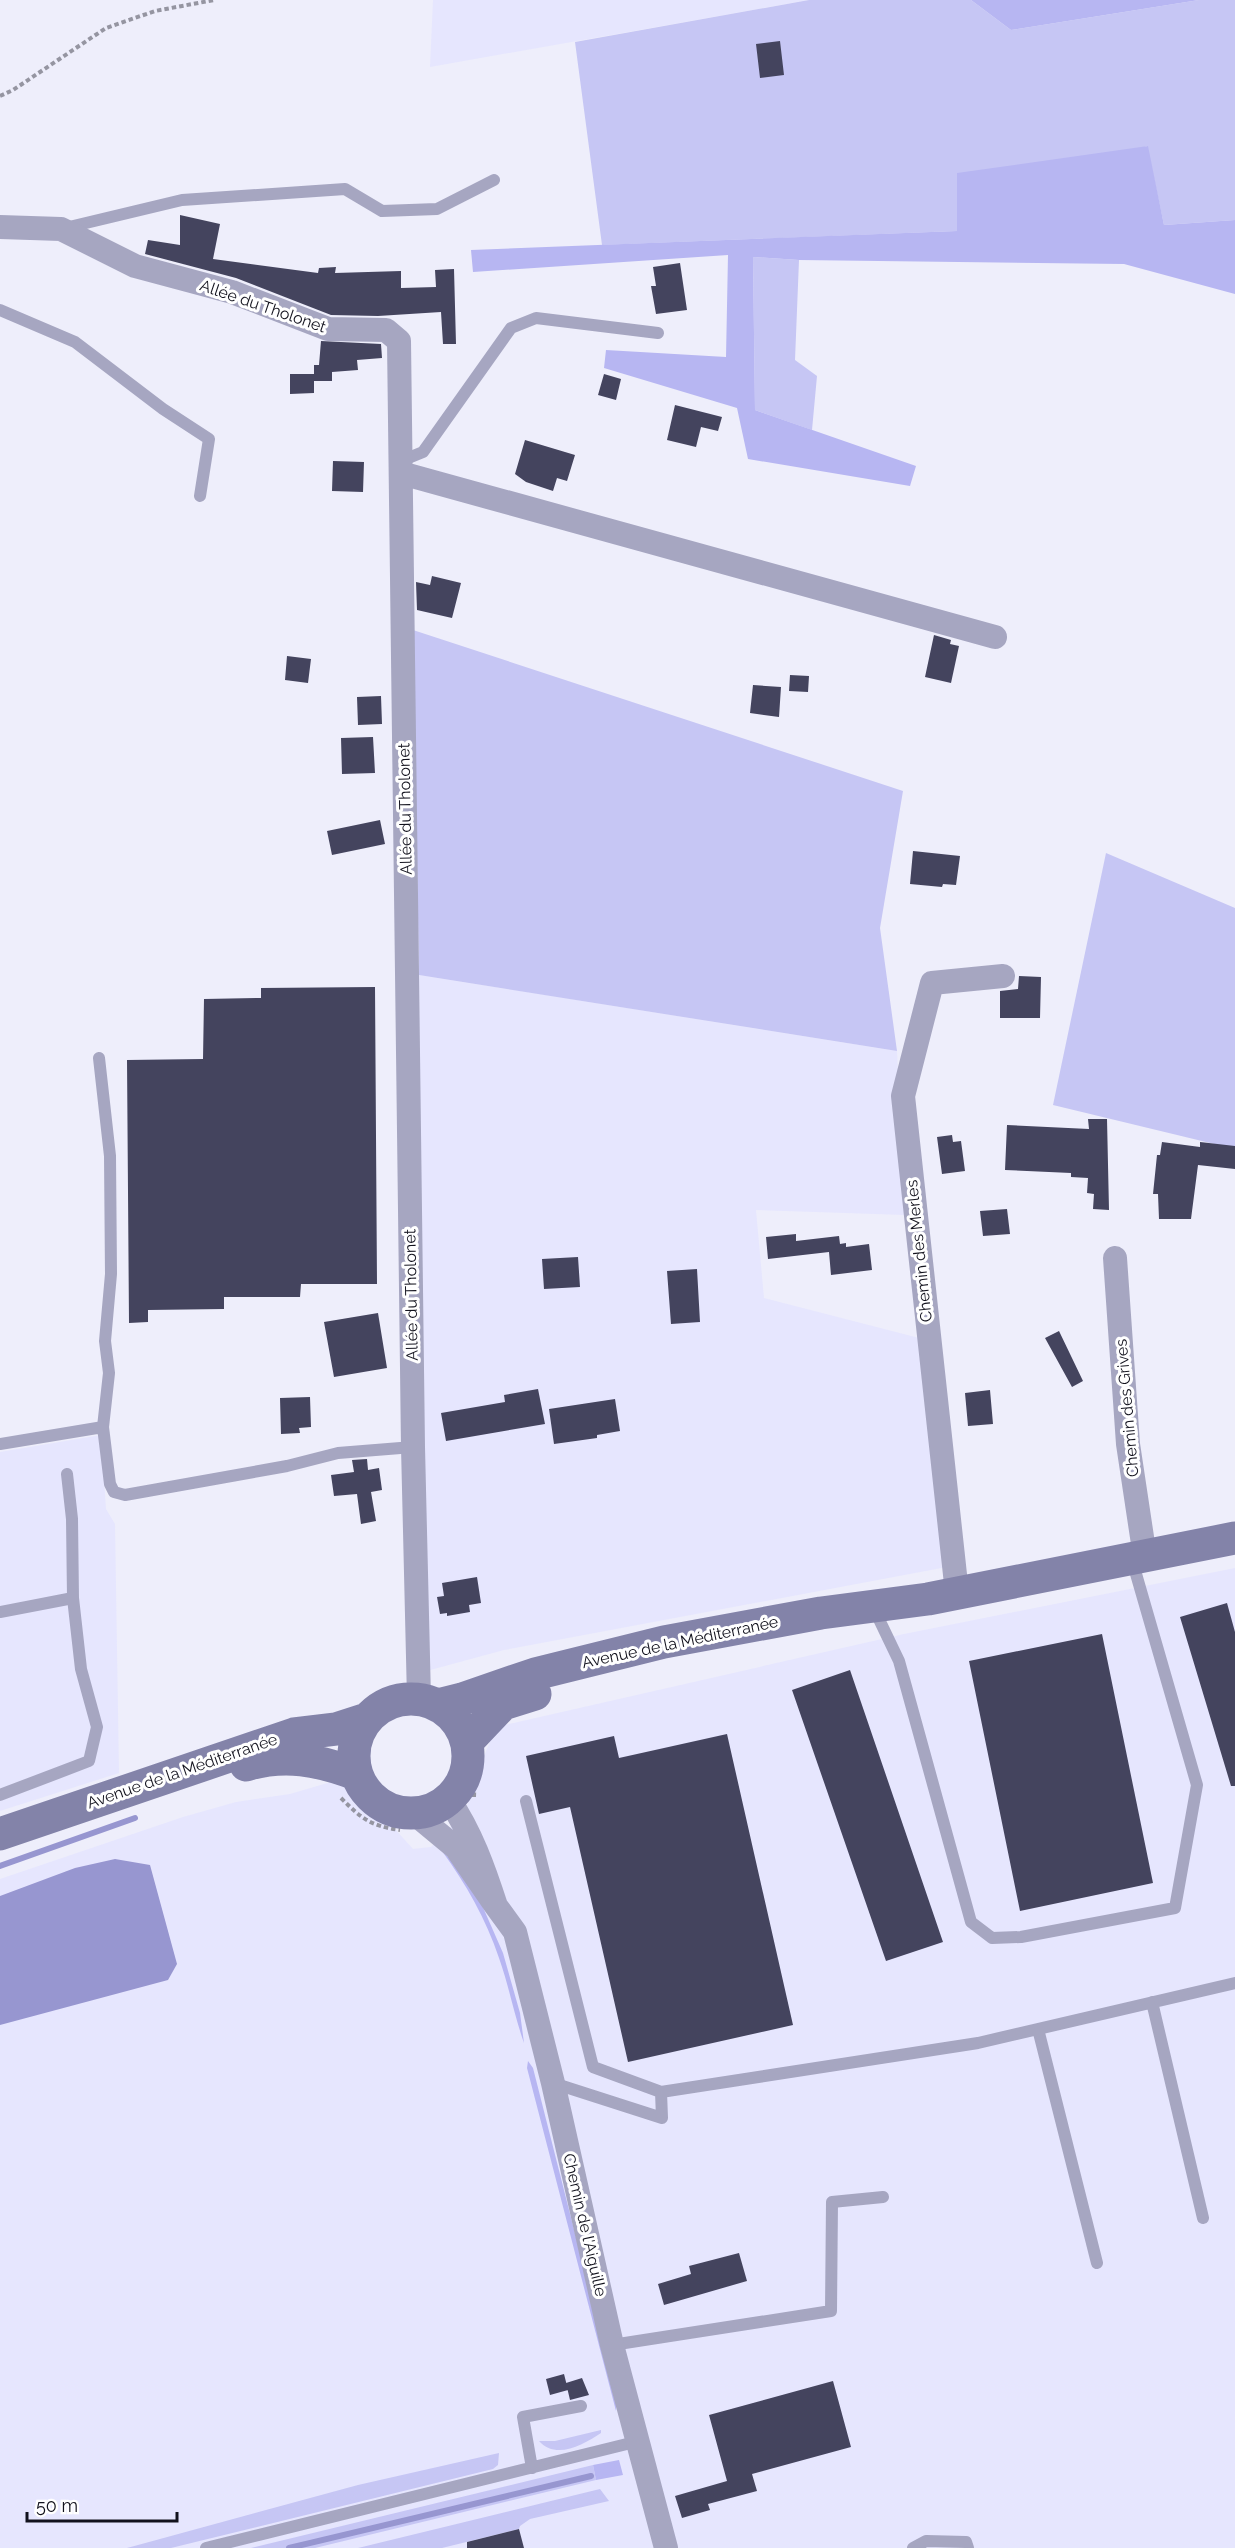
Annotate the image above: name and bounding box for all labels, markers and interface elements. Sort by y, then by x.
street label: Allée du Tholonet [198,276,329,337]
street label: Allée du Tholonet [394,742,416,875]
street label: Chemin des Merles [902,1179,936,1323]
street label: Allée du Tholonet [400,1228,422,1361]
street label: Chemin des Grives [1111,1338,1142,1478]
street label: Avenue de la Méditerranée [580,1612,780,1672]
street label: Avenue de la Méditerranée [84,1729,280,1813]
street label: Chemin de l'Aiguille [559,2152,611,2298]
scale bar [27,2485,177,2523]
text: 50 m [36,2495,78,2516]

